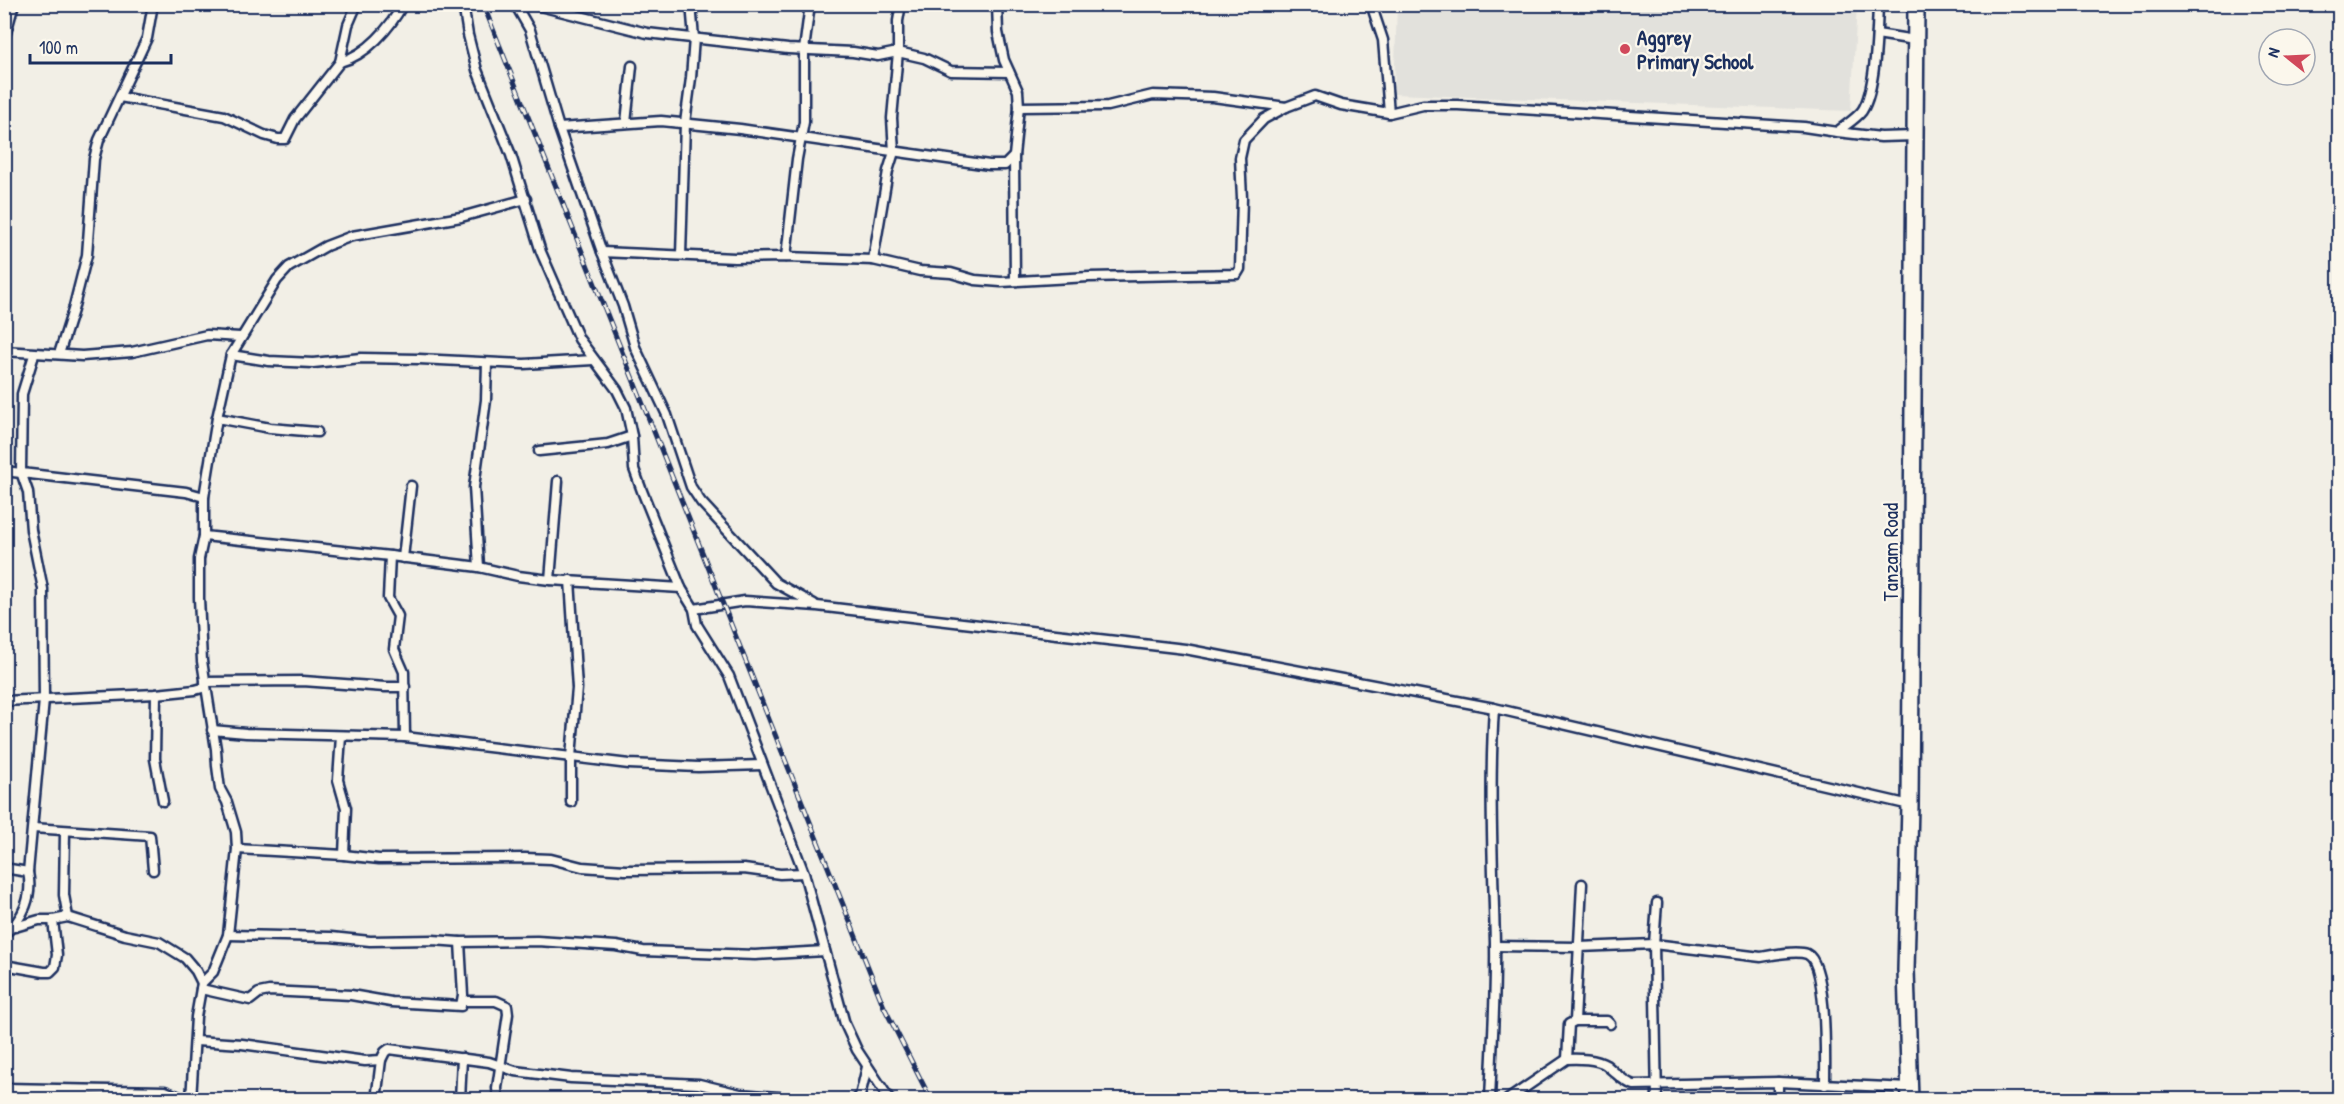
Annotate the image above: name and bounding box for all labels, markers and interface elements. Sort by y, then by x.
place label: Aggrey Primary School [1637,23,1754,77]
scale bar [30,27,171,65]
north arrow [2257,27,2317,87]
text: 100 m [39,35,78,60]
marker: Aggrey Primary School [1618,42,1632,56]
text: N [2261,44,2285,60]
street label: Tanzam Road [1876,503,1905,601]

